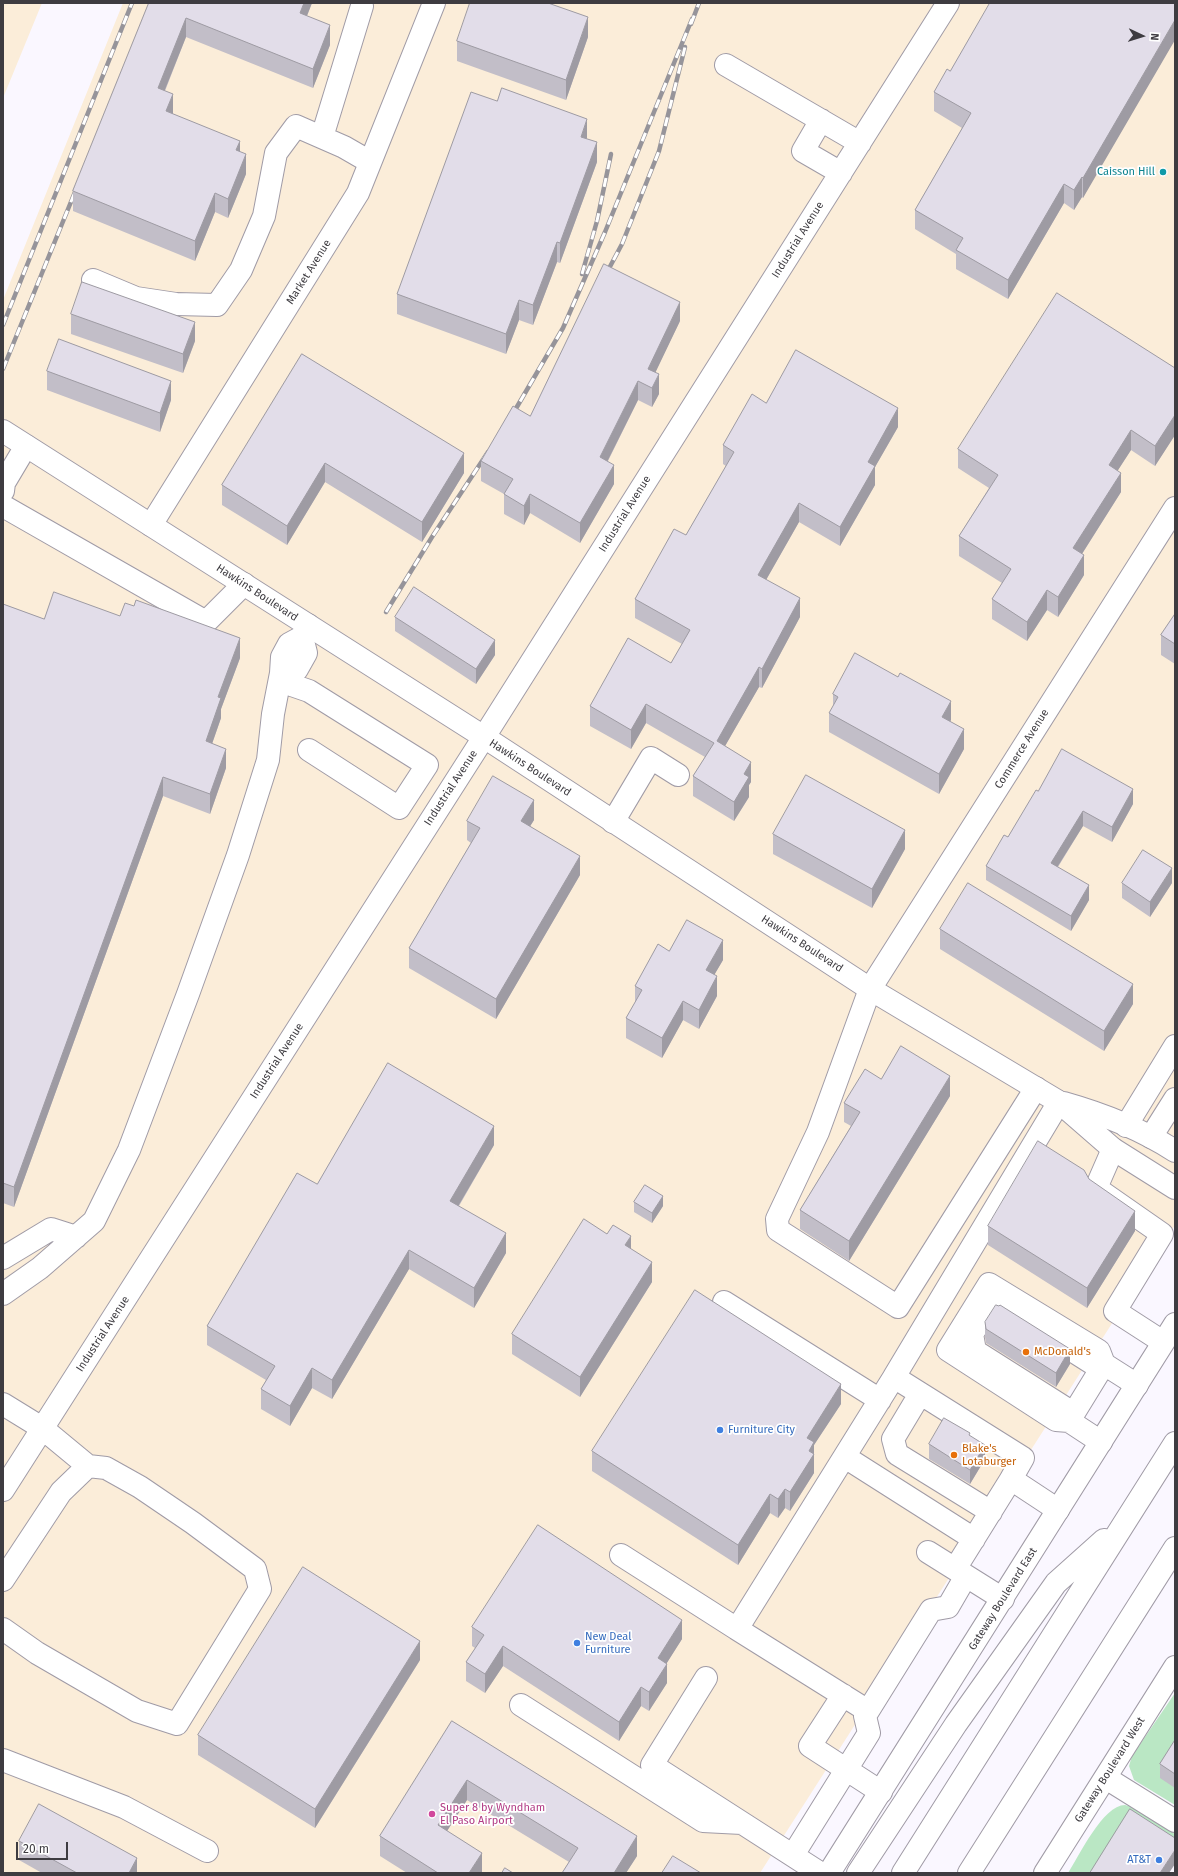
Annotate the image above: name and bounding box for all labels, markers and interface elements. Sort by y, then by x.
north arrow [1122,16,1162,56]
text: N [1148,33,1161,41]
place label: Caisson Hill [1097,165,1155,179]
marker: Caisson Hill [1158,167,1168,177]
street label: Industrial Avenue [769,199,827,281]
street label: Market Avenue [284,237,334,307]
street label: Industrial Avenue [596,473,654,555]
street label: Hawkins Boulevard [214,562,300,624]
street label: Commerce Avenue [992,707,1052,791]
street label: Hawkins Boulevard [487,737,573,799]
street label: Industrial Avenue [422,748,480,828]
street label: Hawkins Boulevard [759,913,845,975]
street label: Industrial Avenue [248,1021,306,1101]
street label: Industrial Avenue [74,1294,132,1374]
place label: McDonald's [1034,1345,1091,1359]
marker: McDonald's [1021,1347,1031,1357]
place label: Furniture City [728,1423,795,1437]
marker: Furniture City [715,1425,725,1435]
place label: Blake's Lotaburger [962,1442,1016,1468]
marker: Blake's Lotaburger [949,1450,959,1460]
street label: Gateway Boulevard East [966,1545,1040,1653]
place label: New Deal Furniture [585,1630,631,1656]
marker: New Deal Furniture [572,1638,582,1648]
street label: Gateway Boulevard West [1072,1715,1148,1825]
place label: Super 8 by Wyndham El Paso Airport [440,1801,545,1827]
marker: Super 8 by Wyndham El Paso Airport [427,1809,437,1819]
scale bar [18,1834,70,1860]
text: 20 m [23,1842,49,1856]
place label: AT&T [1127,1853,1151,1867]
marker: AT&T [1154,1855,1164,1865]

